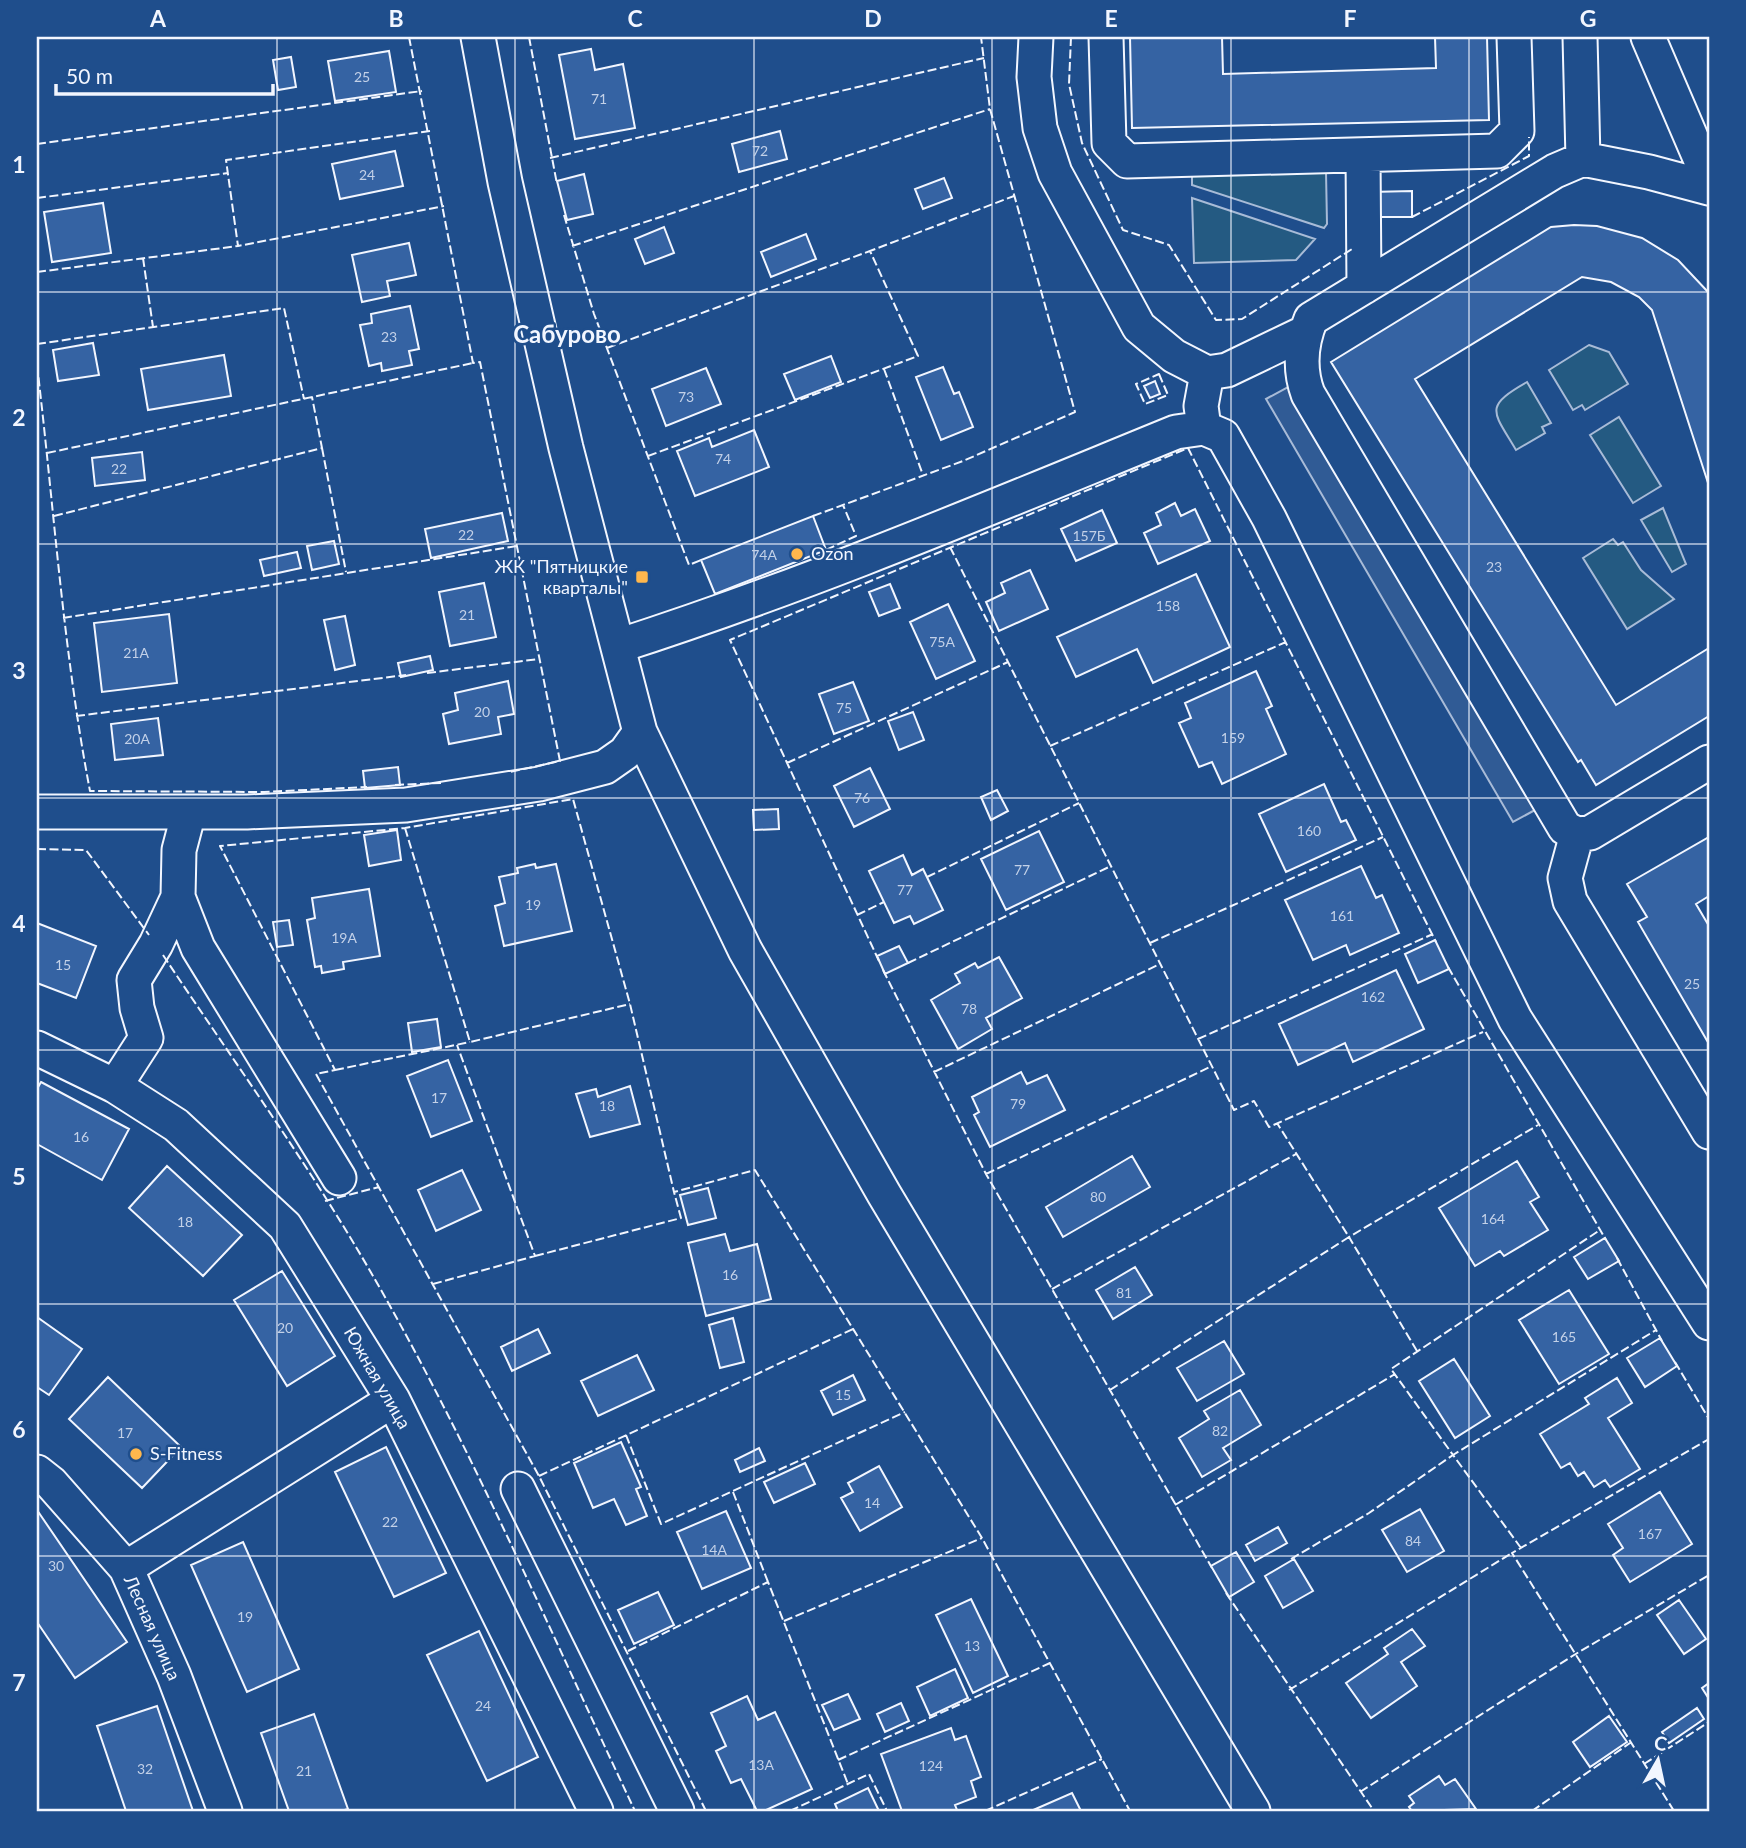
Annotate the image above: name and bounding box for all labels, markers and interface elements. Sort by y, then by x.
text: A [149,4,167,32]
text: B [388,4,404,32]
text: C [627,4,643,32]
text: D [864,4,882,32]
text: E [1104,4,1118,32]
text: F [1343,4,1357,32]
text: G [1580,4,1596,32]
scale bar [56,52,273,96]
text: 50 m [66,63,113,88]
house number: 25 [354,68,370,85]
house number: 71 [591,90,607,107]
house number: 72 [752,142,768,159]
text: 1 [12,150,26,178]
house number: 24 [359,166,375,183]
district label: Сабурово [513,319,621,348]
house number: 23 [381,328,397,345]
house number: 73 [678,388,694,405]
text: 2 [12,403,26,431]
house number: 74 [715,450,731,467]
house number: 22 [111,460,127,477]
house number: 22 [458,526,474,543]
house number: 157Б [1072,527,1106,544]
place label: Ozon [811,542,853,564]
house number: 74А [751,546,777,563]
marker: Ozon [789,546,805,562]
place label: ЖК "Пятницкие кварталы" [494,555,628,598]
house number: 23 [1486,558,1502,575]
marker: ЖК "Пятницкие кварталы" [634,569,650,585]
house number: 158 [1156,597,1180,614]
house number: 21 [459,606,475,623]
house number: 75А [929,633,955,650]
house number: 21А [123,644,149,661]
text: 3 [12,656,26,684]
house number: 75 [836,699,852,716]
house number: 20 [474,703,490,720]
house number: 159 [1221,729,1245,746]
house number: 20А [124,730,150,747]
house number: 76 [854,789,870,806]
house number: 160 [1297,822,1321,839]
house number: 77 [1014,861,1030,878]
house number: 77 [897,881,913,898]
house number: 19 [525,896,541,913]
house number: 161 [1330,907,1354,924]
text: 4 [12,909,26,937]
house number: 19А [331,929,357,946]
house number: 15 [55,956,71,973]
house number: 25 [1684,975,1700,992]
house number: 162 [1361,988,1385,1005]
house number: 78 [961,1000,977,1017]
house number: 17 [431,1089,447,1106]
house number: 79 [1010,1095,1026,1112]
house number: 18 [599,1097,615,1114]
house number: 16 [73,1128,89,1145]
text: 5 [12,1162,26,1190]
house number: 80 [1090,1188,1106,1205]
house number: 164 [1481,1210,1505,1227]
house number: 18 [177,1213,193,1230]
house number: 16 [722,1266,738,1283]
house number: 81 [1116,1284,1132,1301]
house number: 20 [277,1319,293,1336]
street label: Южная улица [340,1322,416,1433]
house number: 165 [1552,1328,1576,1345]
house number: 15 [835,1386,851,1403]
text: 6 [12,1415,26,1443]
house number: 82 [1212,1422,1228,1439]
house number: 17 [117,1424,133,1441]
place label: S-Fitness [150,1442,223,1464]
marker: S-Fitness [128,1446,144,1462]
house number: 14 [864,1494,880,1511]
house number: 22 [382,1513,398,1530]
house number: 167 [1638,1525,1662,1542]
house number: 84 [1405,1532,1421,1549]
house number: 14А [701,1541,727,1558]
house number: 30 [48,1557,64,1574]
street label: Лесная улица [120,1571,186,1684]
house number: 19 [237,1608,253,1625]
house number: 13 [964,1637,980,1654]
text: 7 [12,1668,26,1696]
house number: 24 [475,1697,491,1714]
north arrow [1624,1726,1694,1796]
text: С [1653,1730,1669,1755]
house number: 13А [748,1756,774,1773]
house number: 124 [919,1757,943,1774]
house number: 32 [137,1760,153,1777]
house number: 21 [296,1762,312,1779]

